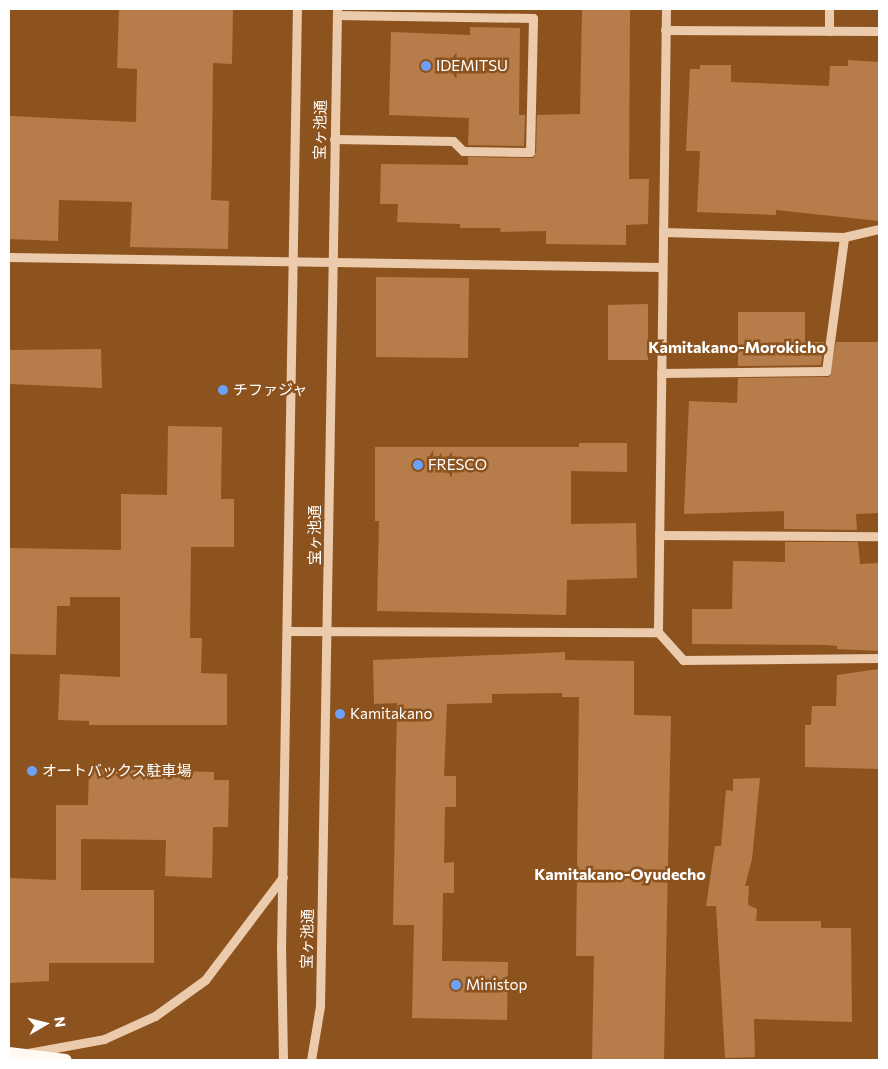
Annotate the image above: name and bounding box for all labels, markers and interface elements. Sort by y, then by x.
place label: IDEMITSU [436,57,508,75]
marker: IDEMITSU [420,60,432,72]
street label: 宝ヶ池通 [310,100,330,160]
district label: Kamitakano-Morokicho [648,337,826,357]
place label: チファジャ [233,381,308,399]
marker: チファジャ [217,384,229,396]
place label: FRESCO [428,456,487,474]
marker: FRESCO [412,459,424,471]
street label: 宝ヶ池通 [306,505,324,565]
place label: Kamitakano [350,705,432,723]
marker: Kamitakano [334,708,346,720]
place label: オートバックス駐車場 [42,762,192,780]
marker: オートバックス駐車場 [26,765,38,777]
district label: Kamitakano-Oyudecho [534,864,706,884]
street label: 宝ヶ池通 [297,909,317,969]
place label: Ministop [466,976,527,994]
marker: Ministop [450,979,462,991]
north arrow [20,999,70,1049]
text: N [51,1015,69,1028]

